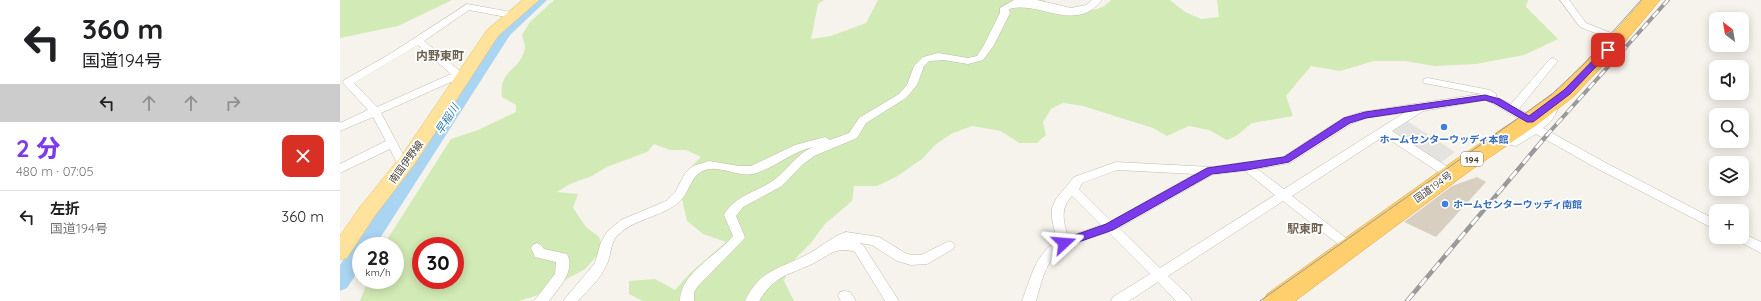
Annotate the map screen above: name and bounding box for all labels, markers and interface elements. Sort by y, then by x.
text: 360 m [82,11,163,46]
north arrow [1709,12,1749,52]
map controls [1709,12,1749,244]
icon: left [16,16,68,68]
pin [1591,33,1625,67]
icon: arrive [1597,39,1619,61]
district label: 内野東町 [416,48,464,63]
text: 国道194号 [82,49,162,72]
button: sound [1709,60,1749,100]
icon: left [96,92,118,114]
icon: ahead [138,92,160,114]
icon: ahead [180,92,202,114]
icon: right [222,92,244,114]
water label: 早稲川 [432,101,462,137]
button: search [1709,108,1749,148]
marker: ホームセンターウッディ本館 [1439,122,1449,132]
text: 2 分 [16,133,60,163]
place label: ホームセンターウッディ本館 [1380,133,1509,146]
button: close [282,135,324,177]
street label: 南国伊野線 [386,138,426,186]
road number: 194 [1461,152,1483,166]
button: layers [1709,156,1749,196]
text: 480 m · 07:05 [16,163,94,179]
street label: 国道194号 [1411,169,1455,205]
place label: ホームセンターウッディ南館 [1453,198,1582,211]
text: 左折 [50,199,80,218]
marker: ホームセンターウッディ南館 [1440,199,1450,209]
button: + [1709,204,1749,244]
icon: left [16,206,38,228]
text: 360 m [281,207,324,226]
text: 国道194号 [50,220,108,236]
district label: 駅東町 [1287,221,1323,236]
position arrow [1043,222,1085,264]
speed limit sign: 30 [412,237,464,289]
text: 28 [367,245,389,270]
text: km/h [365,266,391,279]

